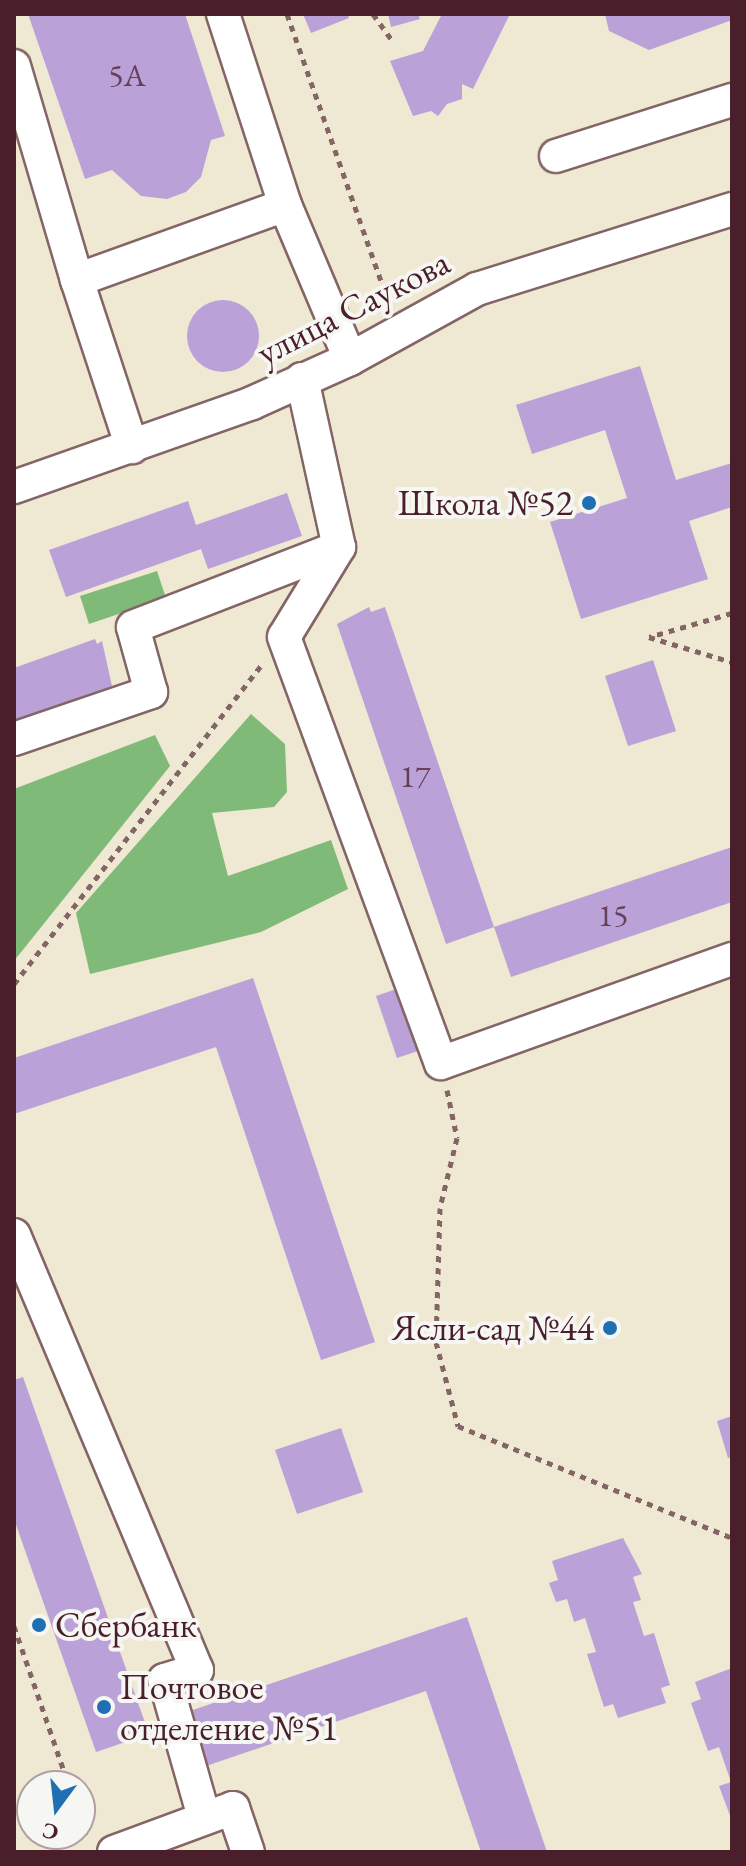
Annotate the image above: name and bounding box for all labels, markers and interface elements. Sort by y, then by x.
house number: 5А [108,56,146,94]
street label: улица Саукова [249,240,457,374]
place label: Школа №52 [398,481,573,525]
marker: Школа №52 [580,494,598,512]
house number: 17 [400,757,430,795]
house number: 15 [598,896,628,934]
place label: Ясли-сад №44 [392,1306,594,1350]
marker: Ясли-сад №44 [601,1319,619,1337]
place label: Сбербанк [55,1603,197,1647]
marker: Сбербанк [30,1616,48,1634]
place label: Почтовое отделение №51 [120,1664,338,1749]
marker: Почтовое отделение №51 [95,1698,113,1716]
north arrow [16,1770,96,1850]
text: С [39,1816,61,1848]

